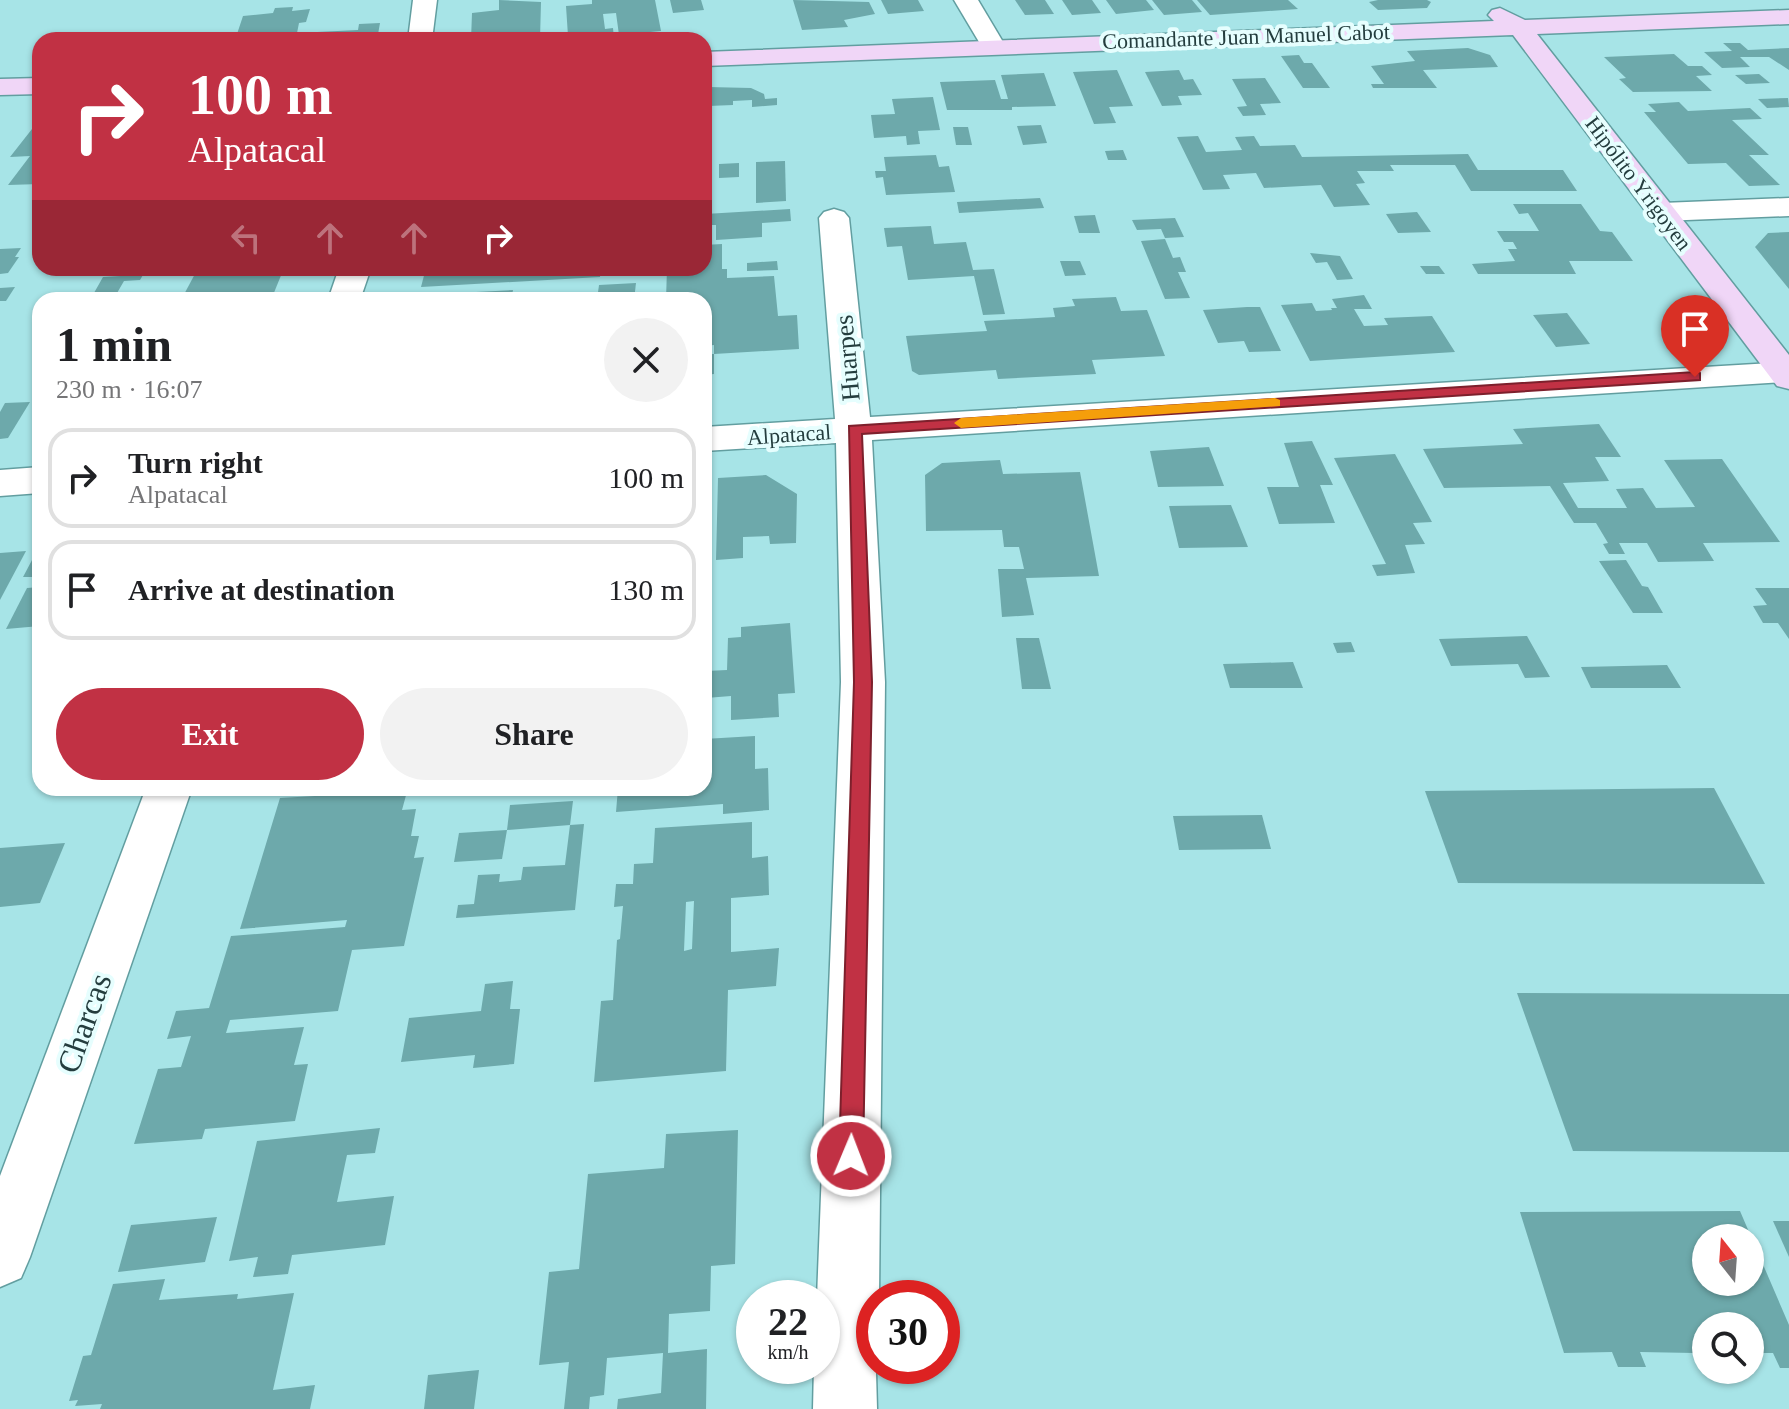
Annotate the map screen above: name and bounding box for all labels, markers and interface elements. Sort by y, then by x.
street label: Comandante Juan Manuel Cabot [1102,19,1390,54]
icon: right [56,64,160,168]
text: 100 m [188,64,333,126]
street label: Hipólito Yrigoyen [1580,111,1697,255]
text: Alpatacal [188,130,326,170]
icon: left [224,216,268,260]
icon: ahead [308,216,352,260]
icon: ahead [392,216,436,260]
icon: right [476,216,520,260]
pin [1661,295,1729,377]
icon: arrive [1673,307,1717,351]
street label: Huarpes [829,314,866,402]
text: 1 min [56,318,172,371]
button: close [604,318,688,402]
text: 230 m · 16:07 [56,375,203,404]
street label: Alpatacal [746,419,832,450]
text: Turn right [128,446,263,479]
icon: right [60,456,104,500]
text: 100 m [608,461,684,494]
text: Alpatacal [128,480,228,509]
icon: arrive [60,568,104,612]
text: Arrive at destination [128,573,395,606]
text: 130 m [608,573,684,606]
button: Exit [56,688,364,780]
button: Share [380,688,688,780]
street label: Charcas [49,968,119,1078]
position arrow [809,1114,893,1198]
north arrow [1692,1224,1764,1296]
map controls [1692,1224,1764,1384]
speed limit sign: 30 [856,1280,960,1384]
text: 22 [768,1299,808,1344]
button: search [1692,1312,1764,1384]
text: km/h [767,1341,809,1363]

